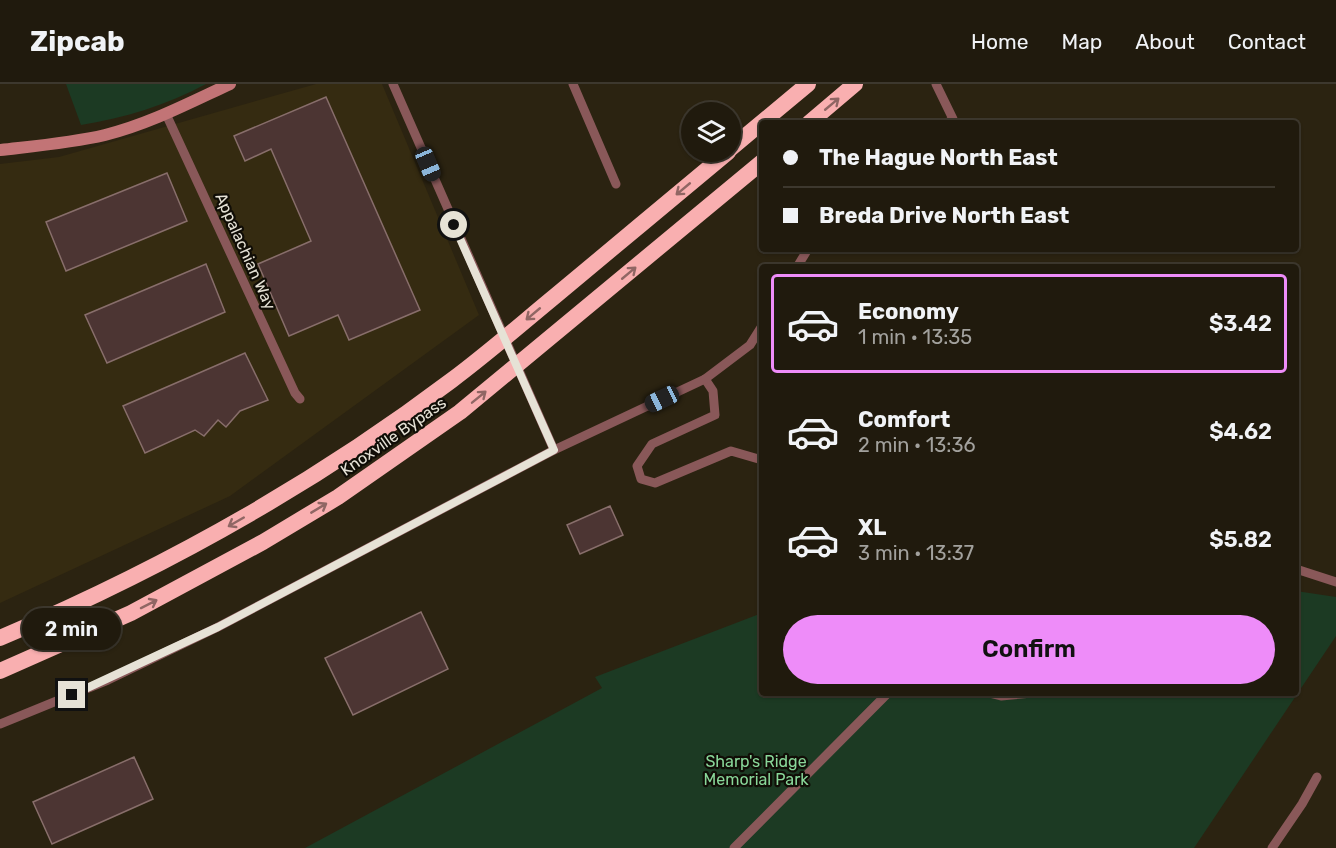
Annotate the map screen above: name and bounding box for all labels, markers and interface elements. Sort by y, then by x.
text: Zipcab [30,25,125,58]
text: Home [971,29,1028,54]
text: Map [1061,29,1102,54]
text: About [1135,29,1195,54]
text: Contact [1228,29,1306,54]
one-way arrow [824,97,840,110]
map controls [681,102,741,162]
button: layers [681,102,741,162]
car [413,144,443,184]
text: The Hague North East [819,144,1058,171]
one-way arrow [676,182,691,196]
street label: Appalachian Way [211,190,280,313]
text: Breda Drive North East [819,202,1069,229]
route start [440,211,467,238]
one-way arrow [621,266,636,280]
icon: car [786,297,840,351]
text: Economy [858,298,959,325]
one-way arrow [526,307,541,321]
text: $3.42 [1209,310,1272,337]
text: 1 min · 13:35 [858,325,972,349]
car [642,383,682,415]
one-way arrow [470,390,486,403]
street label: Knoxville Bypass [337,393,450,480]
icon: car [786,405,840,459]
text: Comfort [858,406,950,433]
text: $4.62 [1209,418,1272,445]
text: 2 min · 13:36 [858,433,976,457]
one-way arrow [310,502,327,514]
icon: car [786,513,840,567]
text: XL [858,514,886,541]
one-way arrow [228,516,245,528]
text: $5.82 [1209,526,1272,553]
text: 3 min · 13:37 [858,541,974,565]
one-way arrow [140,598,157,610]
callout: 2 min [22,608,122,650]
button: Confirm [783,615,1275,684]
text: 2 min [45,617,98,641]
route end [58,681,85,708]
park label: Sharp's Ridge Memorial Park [704,752,809,789]

